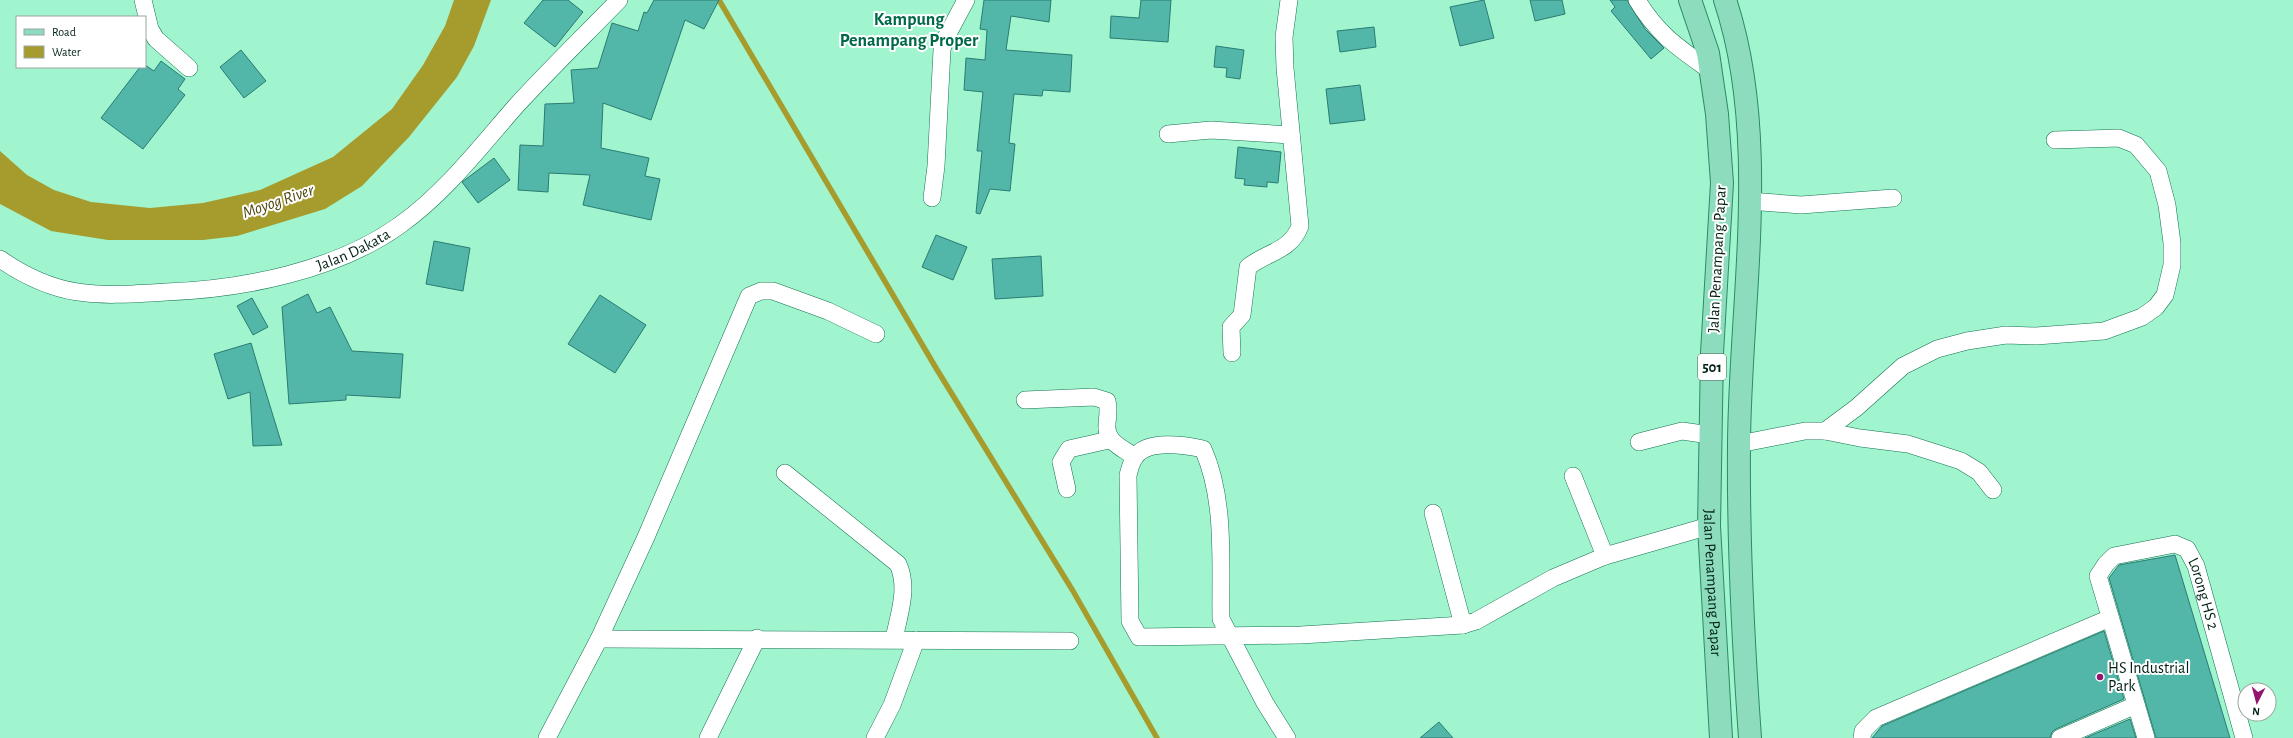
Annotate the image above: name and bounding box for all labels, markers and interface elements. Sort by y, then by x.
district label: Kampung Penampang Proper [840,11,979,50]
legend [16,16,146,68]
text: Road [52,26,76,38]
text: Water [52,46,81,58]
water label: Moyog River [240,181,316,221]
street label: Jalan Penampang Papar [1705,184,1729,333]
street label: Jalan Dakata [315,226,393,274]
road number: 501 [1698,354,1726,380]
street label: Jalan Penampang Papar [1701,509,1724,658]
street label: Lorong HS 2 [2185,555,2221,632]
place label: HS Industrial Park [2108,660,2189,694]
marker: HS Industrial Park [2095,672,2105,682]
north arrow [2237,682,2277,722]
text: N [2252,706,2260,717]

